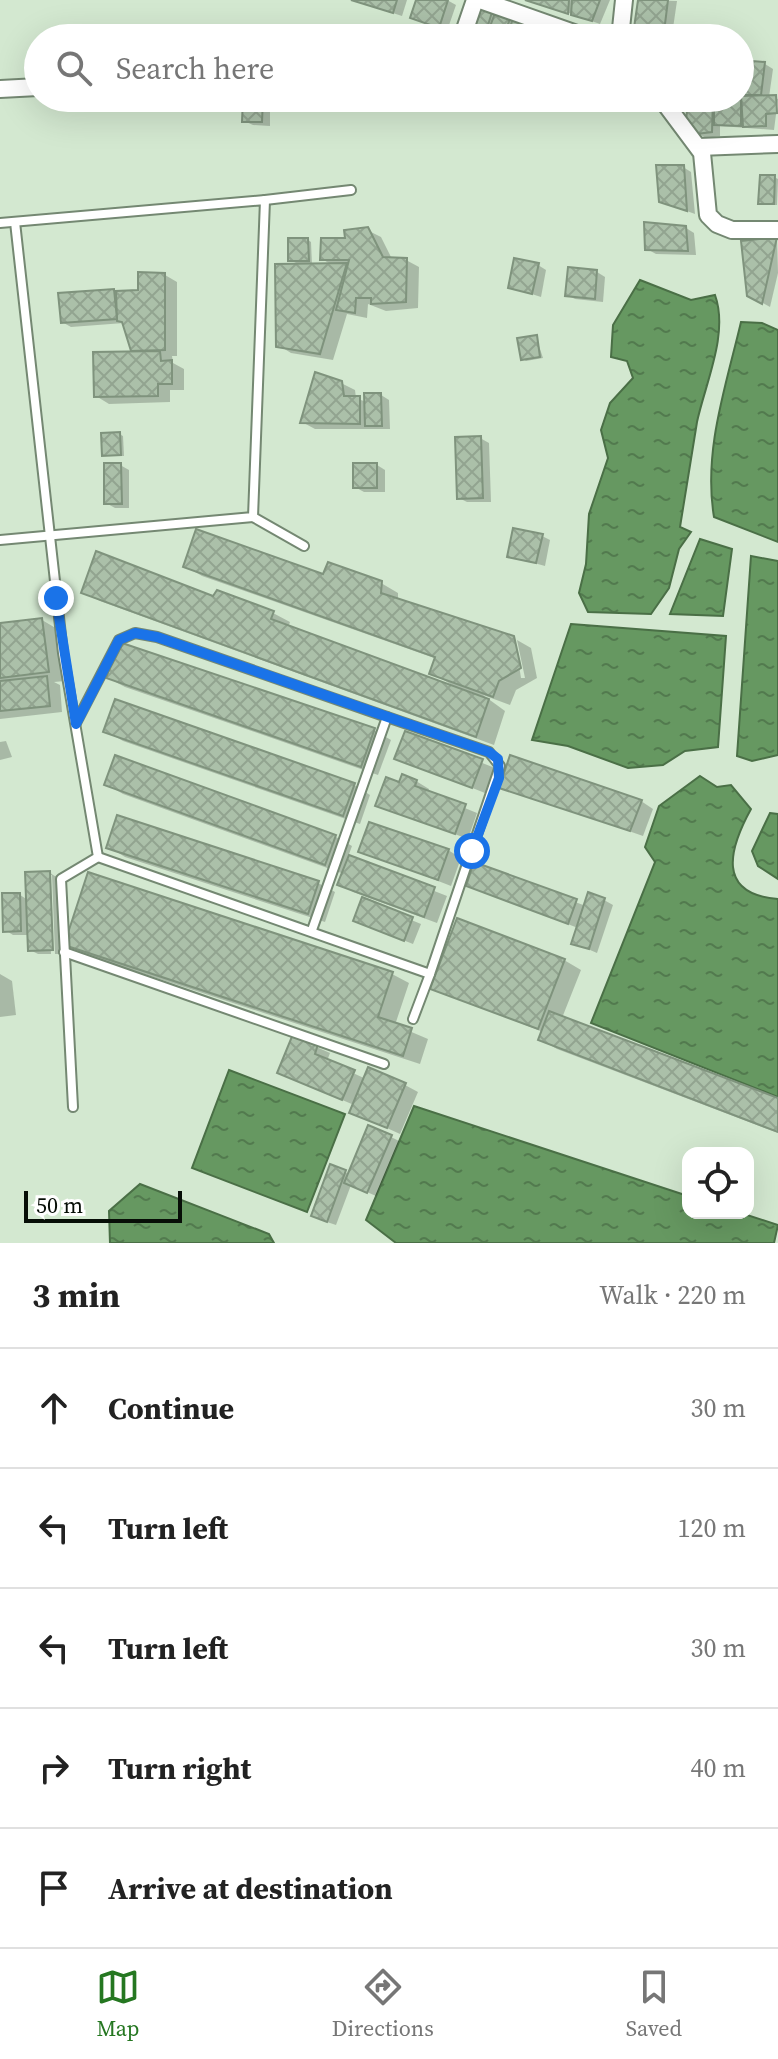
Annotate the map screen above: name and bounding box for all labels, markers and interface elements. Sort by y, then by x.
search box [24,24,754,112]
icon: search [52,46,96,90]
text: Search here [116,48,274,89]
route end [38,580,74,616]
route start [454,833,490,869]
map controls [682,1147,754,1219]
button: locate [682,1147,754,1219]
scale bar [24,1187,182,1223]
text: 50 m [36,1190,83,1220]
text: 3 min [32,1272,120,1318]
text: Walk · 220 m [599,1277,746,1313]
icon: ahead [32,1386,76,1430]
text: Continue [108,1388,234,1429]
text: 30 m [691,1390,746,1426]
icon: left [32,1506,76,1550]
text: Turn left [108,1508,228,1549]
text: 120 m [678,1510,746,1546]
icon: left [32,1626,76,1670]
text: Turn left [108,1628,228,1669]
text: 30 m [691,1630,746,1666]
icon: right [32,1746,76,1790]
text: Turn right [108,1748,251,1789]
text: 40 m [691,1750,746,1786]
icon: arrive [32,1866,76,1910]
text: Arrive at destination [108,1868,393,1909]
tab: Map [96,1965,140,2043]
tab: Directions [332,1965,434,2043]
tab: Saved [626,1965,682,2043]

